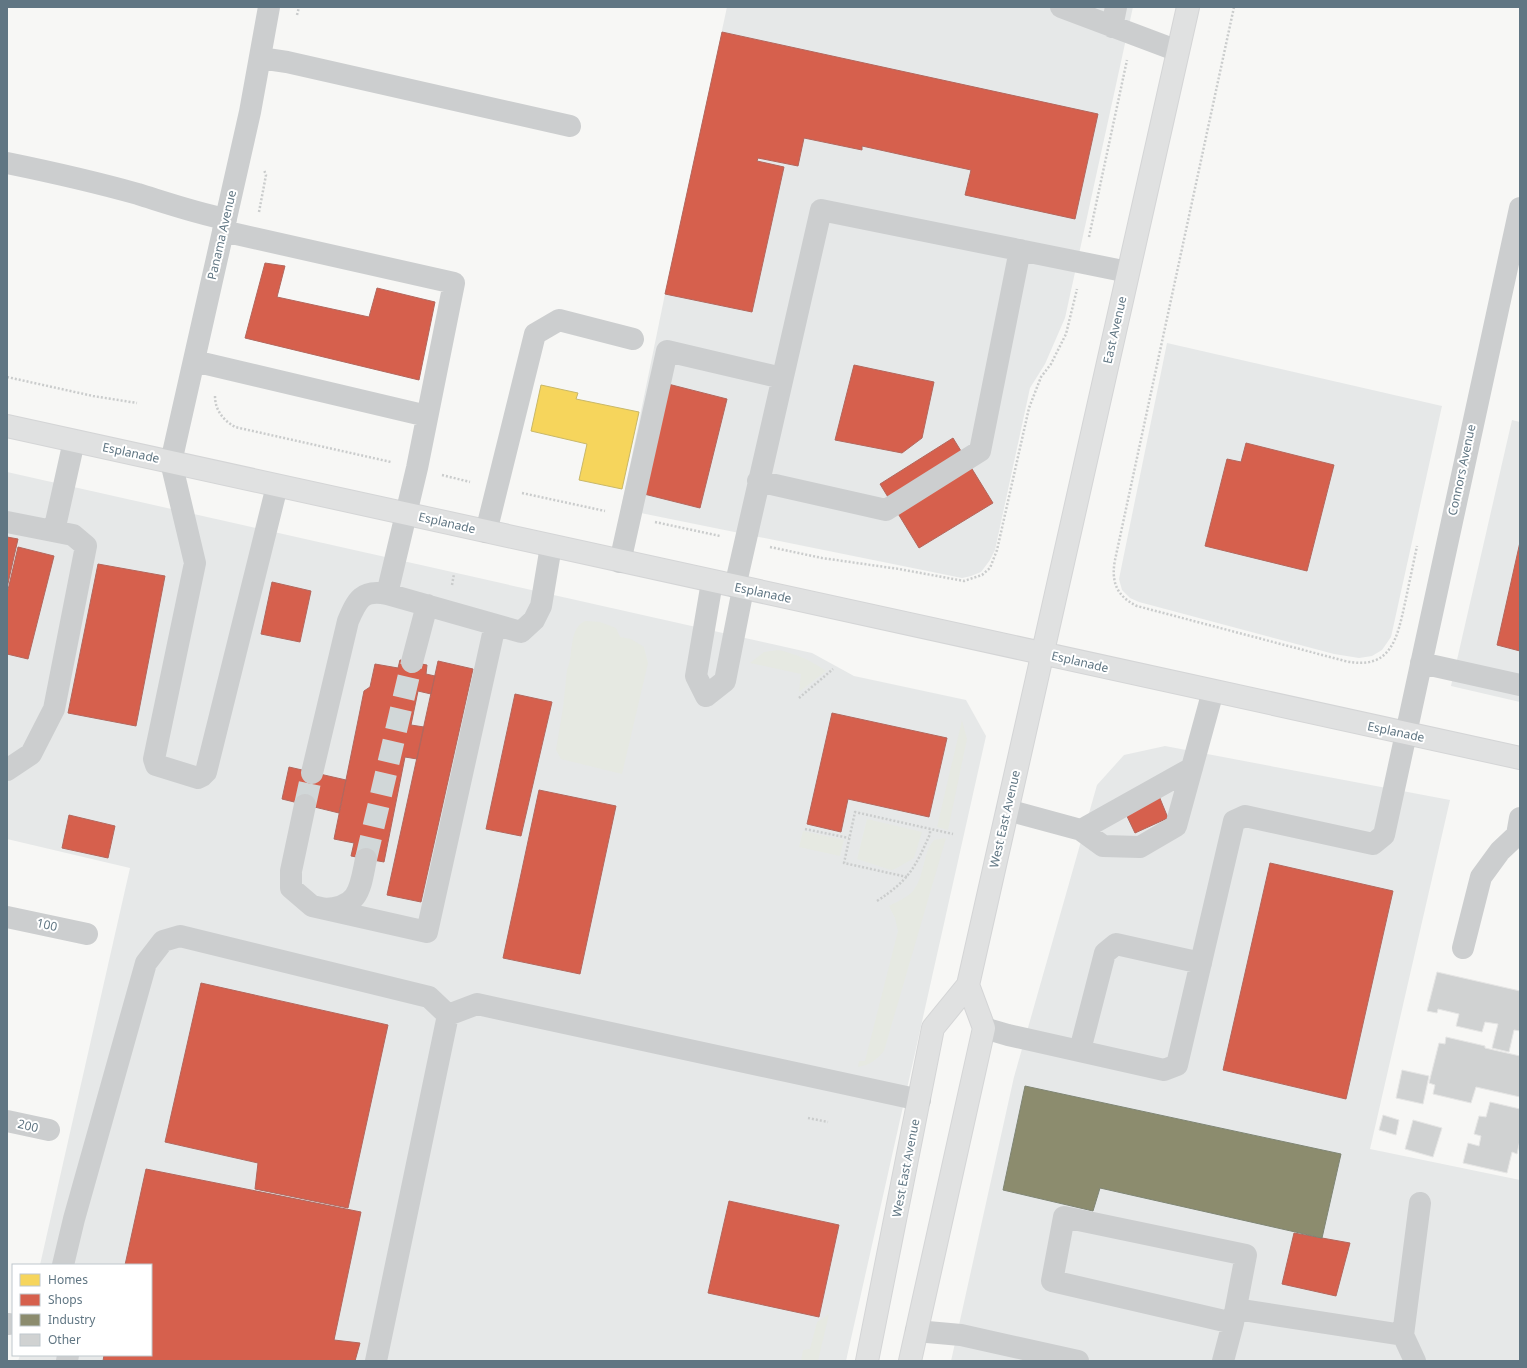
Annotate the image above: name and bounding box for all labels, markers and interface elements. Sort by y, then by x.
street label: Panama Avenue [203,188,240,281]
street label: East Avenue [1098,294,1131,365]
street label: Connors Avenue [1444,422,1480,517]
street label: Esplanade [101,438,161,467]
street label: Esplanade [417,508,477,537]
street label: Esplanade [733,578,793,607]
street label: Esplanade [1050,647,1110,676]
street label: Esplanade [1366,717,1426,746]
street label: West East Avenue [985,768,1024,869]
street label: 100 [35,914,59,935]
street label: 200 [16,1115,40,1136]
street label: West East Avenue [888,1117,923,1218]
legend [12,1264,152,1356]
text: Homes [48,1271,88,1288]
text: Shops [48,1291,83,1308]
text: Industry [48,1311,96,1328]
text: Other [48,1331,81,1348]

